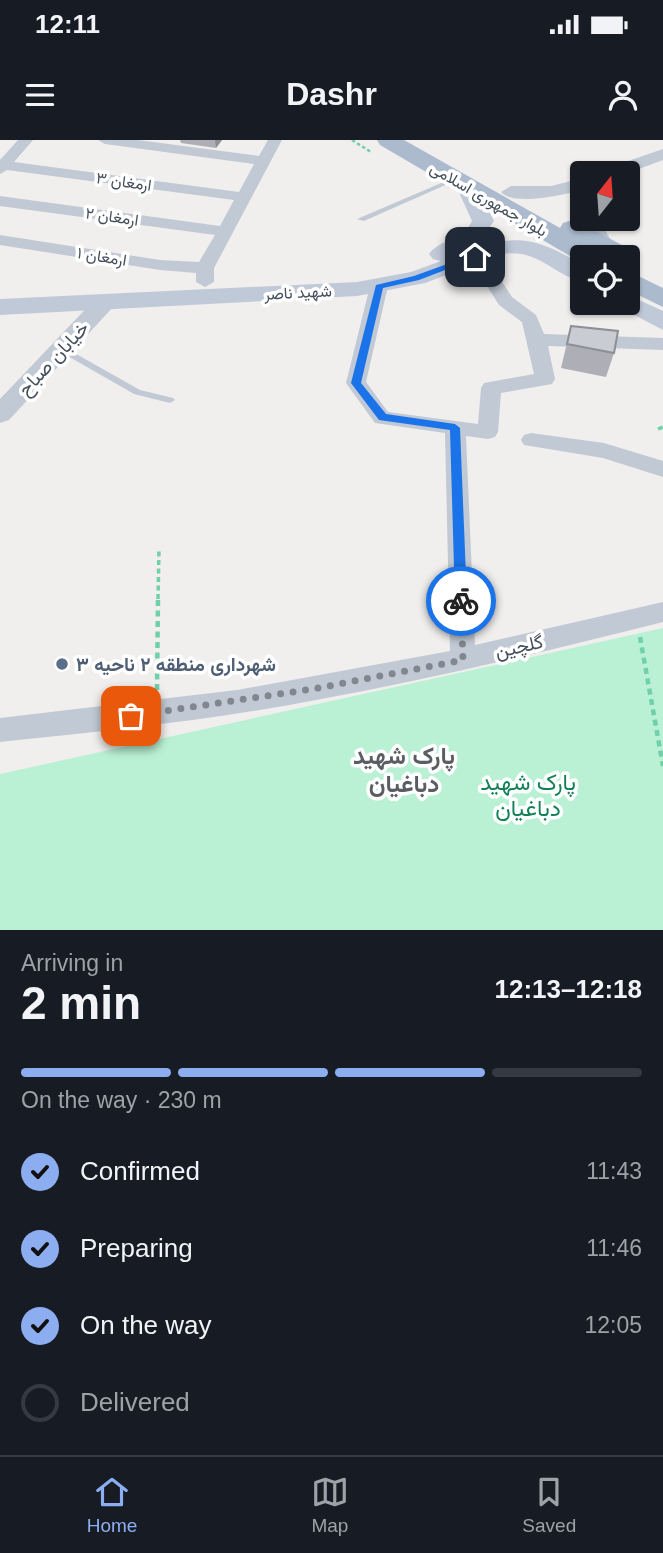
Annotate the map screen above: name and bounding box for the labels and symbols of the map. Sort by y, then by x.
street label: بلوار جمهوری اسلامی [426,159,550,242]
north arrow [570,161,640,231]
street label: ارمغان ۳ [95,169,153,196]
street label: ارمغان ۲ [84,204,140,231]
pin [445,227,505,287]
street label: ارمغان ۱ [76,244,128,271]
street label: شهید ناصر [263,282,332,305]
street label: خیابان صباح [14,317,94,401]
courier [426,566,496,636]
street label: گلچین [493,631,546,665]
place label: شهرداری منطقه ۲ ناحیه ۳ [76,654,276,677]
marker: شهرداری منطقه ۲ ناحیه ۳ [54,656,70,672]
pin [101,686,161,746]
district label: پارک شهید دباغیان [353,742,455,798]
park label: پارک شهید دباغیان [480,769,576,821]

